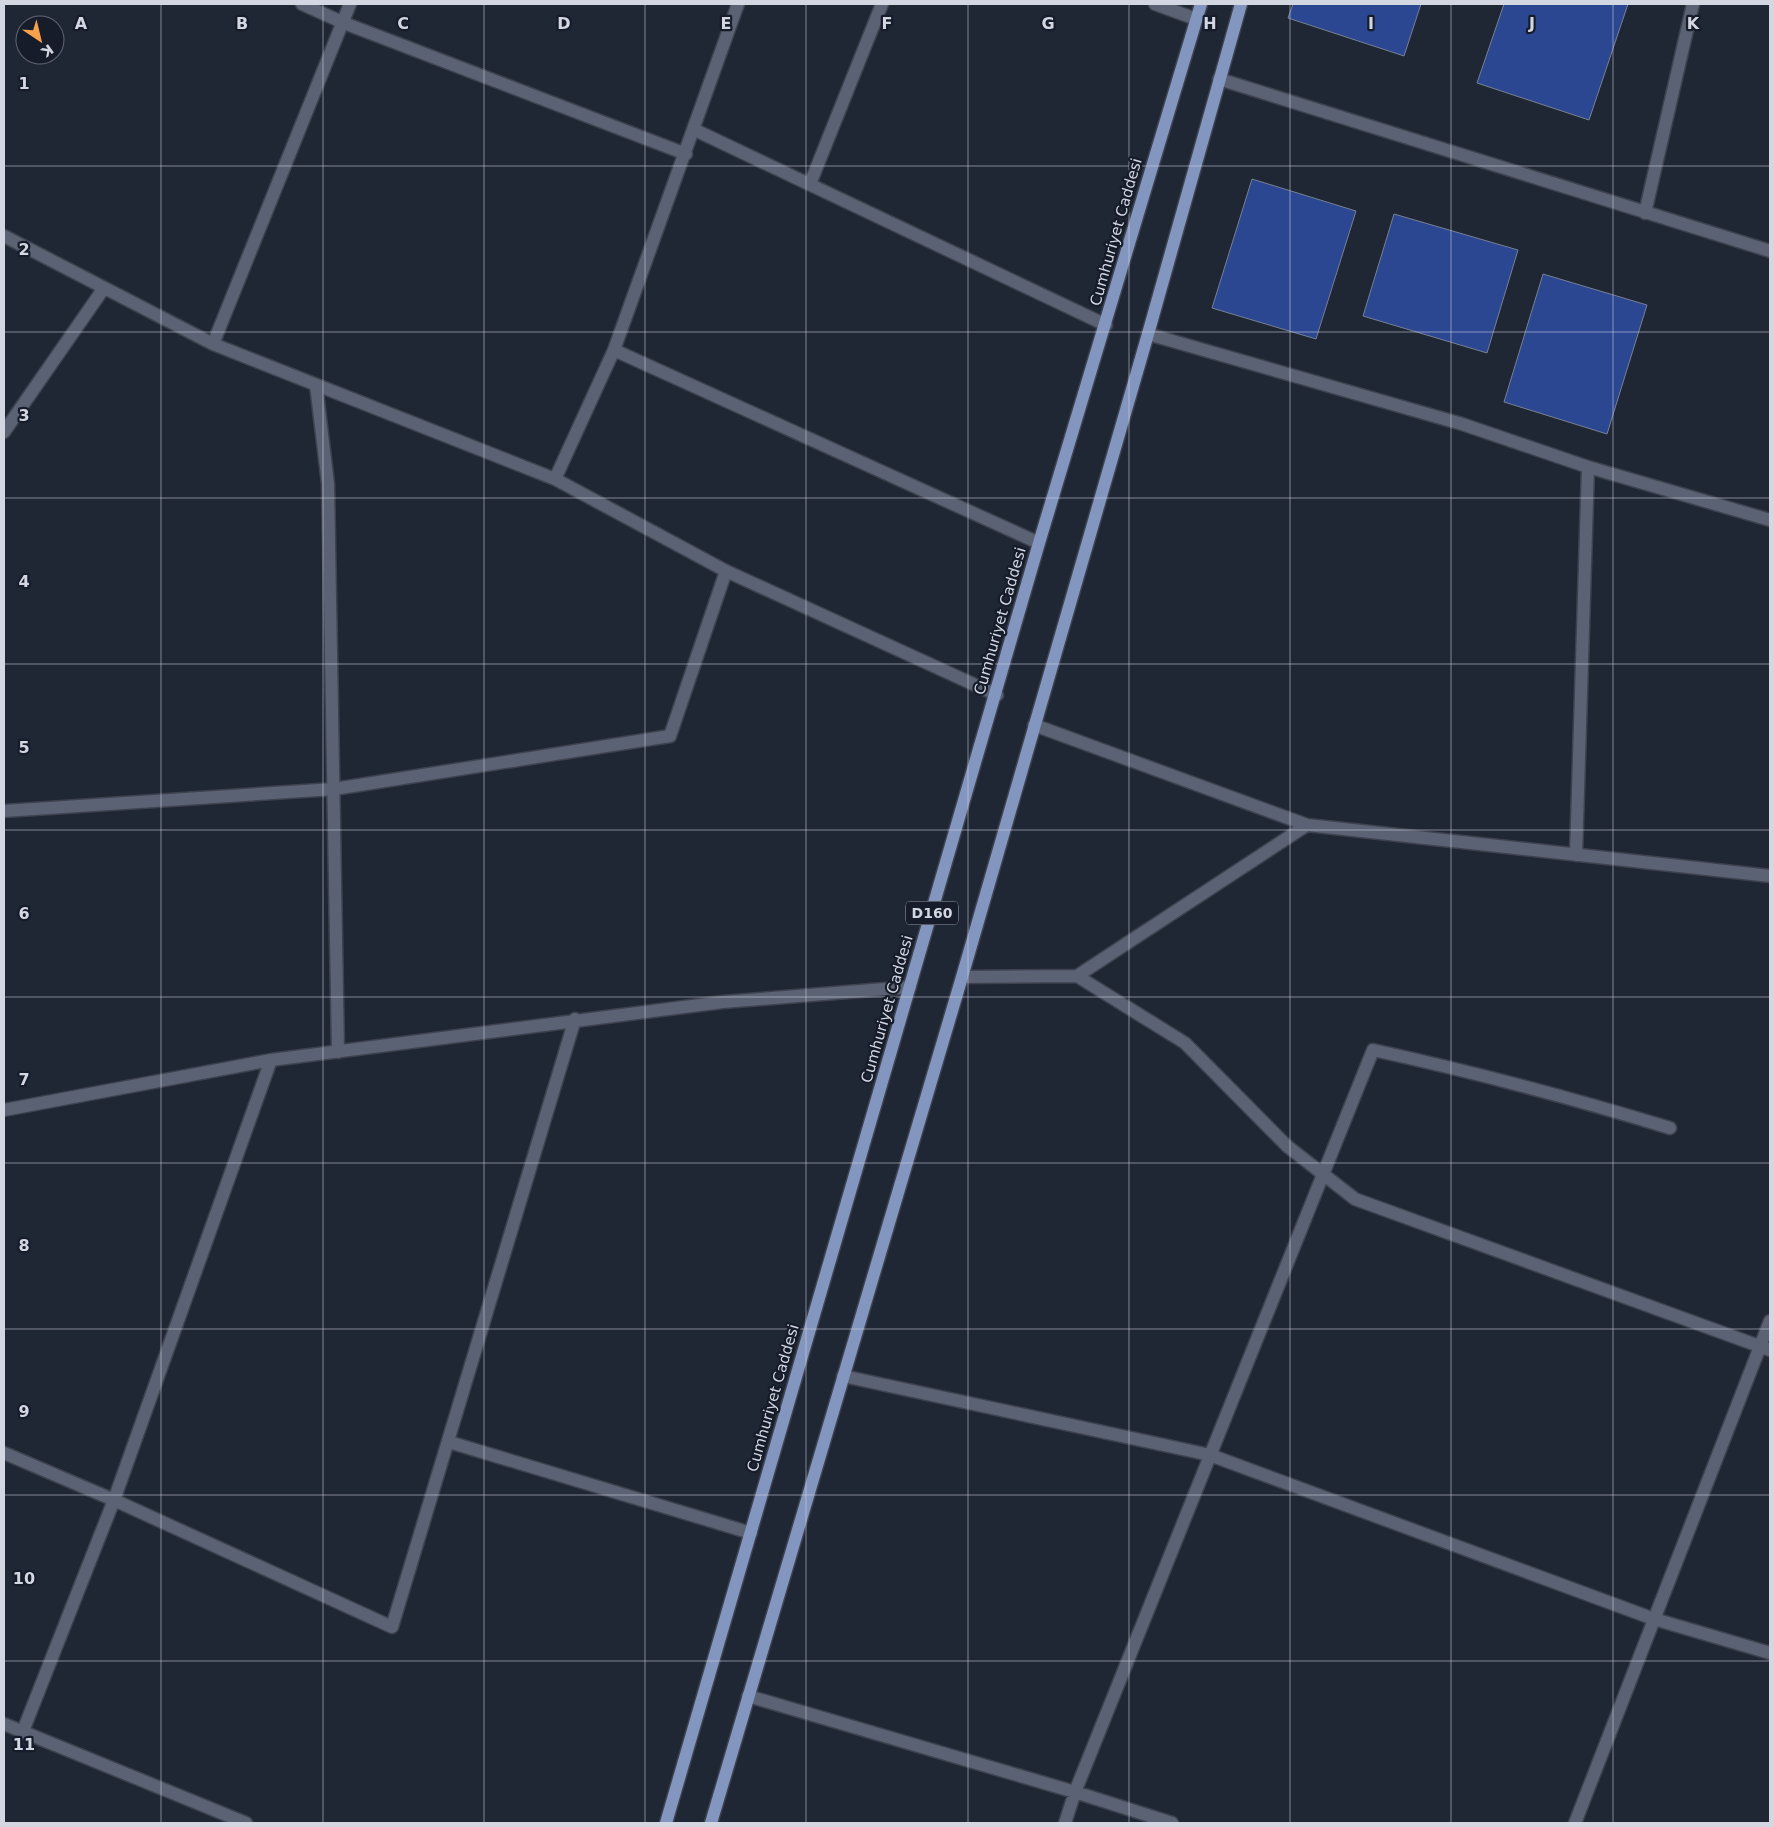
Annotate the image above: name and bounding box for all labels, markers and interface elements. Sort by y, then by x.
text: A [75,14,88,33]
text: B [236,14,248,33]
text: C [397,14,409,33]
text: D [557,14,571,33]
text: E [721,14,731,33]
text: F [882,14,892,33]
text: G [1041,14,1055,33]
text: H [1203,14,1217,33]
text: I [1368,14,1374,33]
text: J [1528,14,1535,33]
text: K [1687,14,1700,33]
north arrow [15,15,65,65]
text: K [37,41,56,61]
text: 1 [18,74,30,93]
street label: Cumhuriyet Caddesi [1086,156,1146,308]
text: 2 [18,240,30,259]
text: 3 [18,406,30,425]
street label: Cumhuriyet Caddesi [970,545,1030,697]
text: 4 [18,572,30,591]
text: 5 [18,738,30,757]
road number: D160 [906,901,958,924]
text: 6 [18,904,30,923]
street label: Cumhuriyet Caddesi [857,933,917,1085]
text: 7 [18,1070,30,1089]
text: 8 [18,1236,30,1255]
street label: Cumhuriyet Caddesi [743,1322,803,1474]
text: 9 [18,1402,30,1421]
text: 10 [13,1569,35,1588]
text: 11 [13,1735,35,1754]

